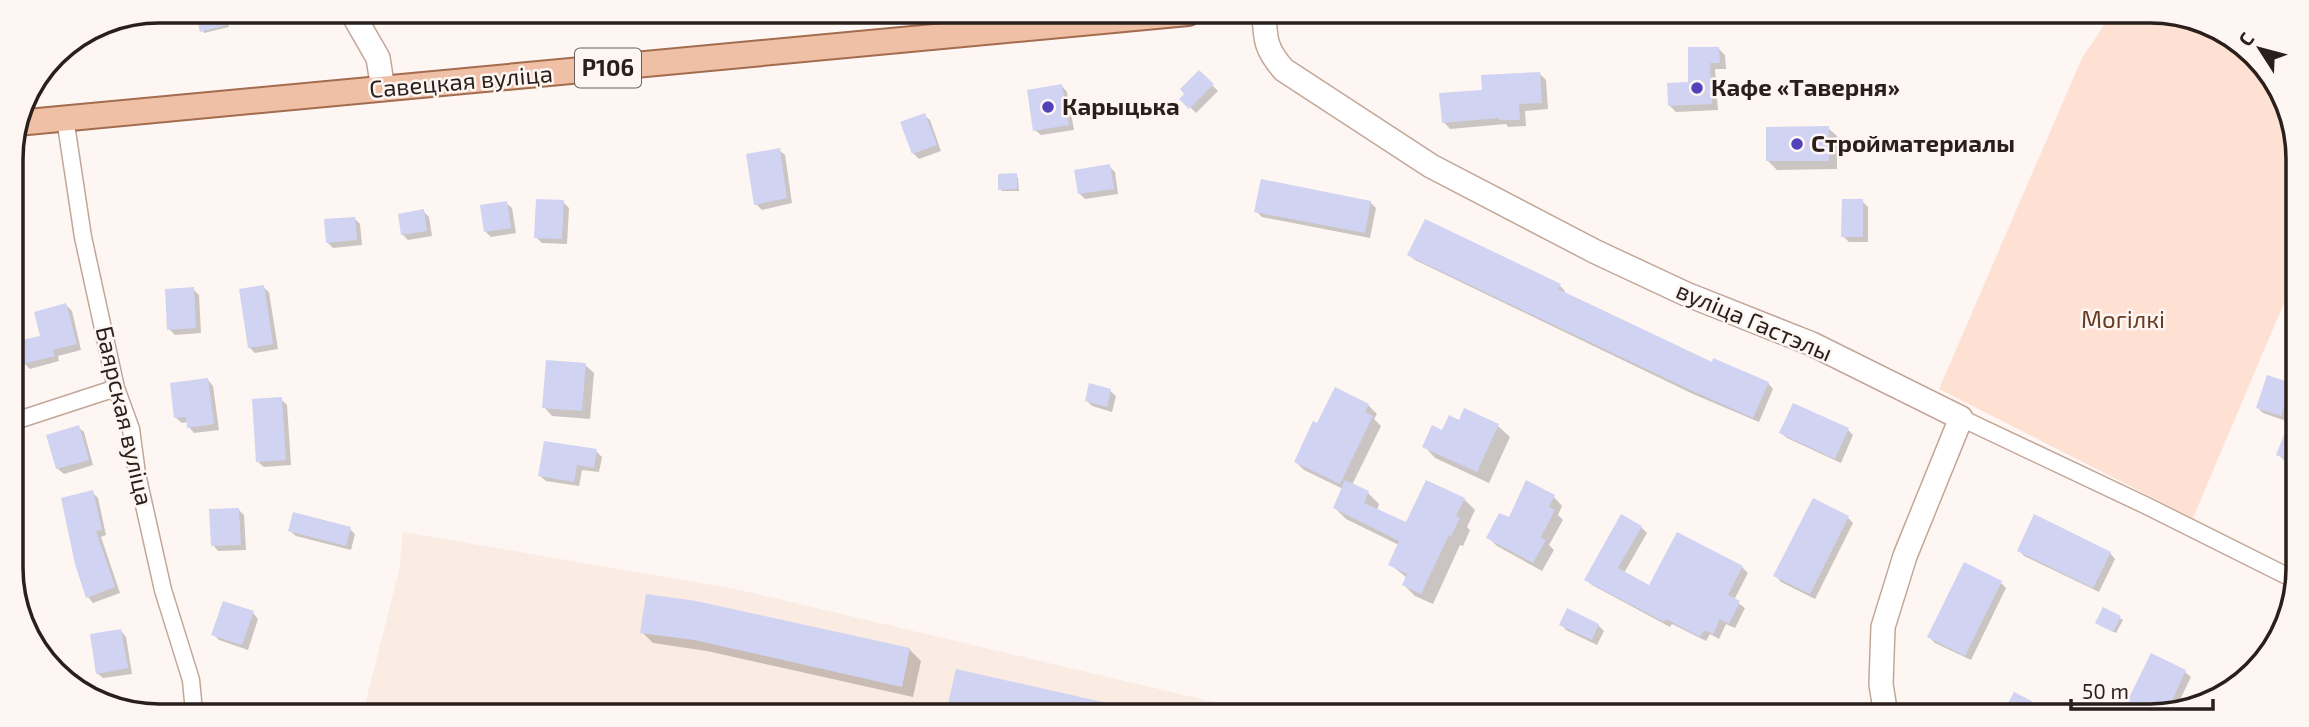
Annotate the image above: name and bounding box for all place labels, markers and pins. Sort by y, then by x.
place label: Кафе «Таверня» [1711,72,1900,101]
marker: Кафе «Таверня» [1689,80,1705,96]
place label: Карыцька [1062,91,1180,120]
marker: Карыцька [1040,99,1056,115]
place label: Стройматериалы [1811,128,2015,157]
marker: Стройматериалы [1789,136,1805,152]

